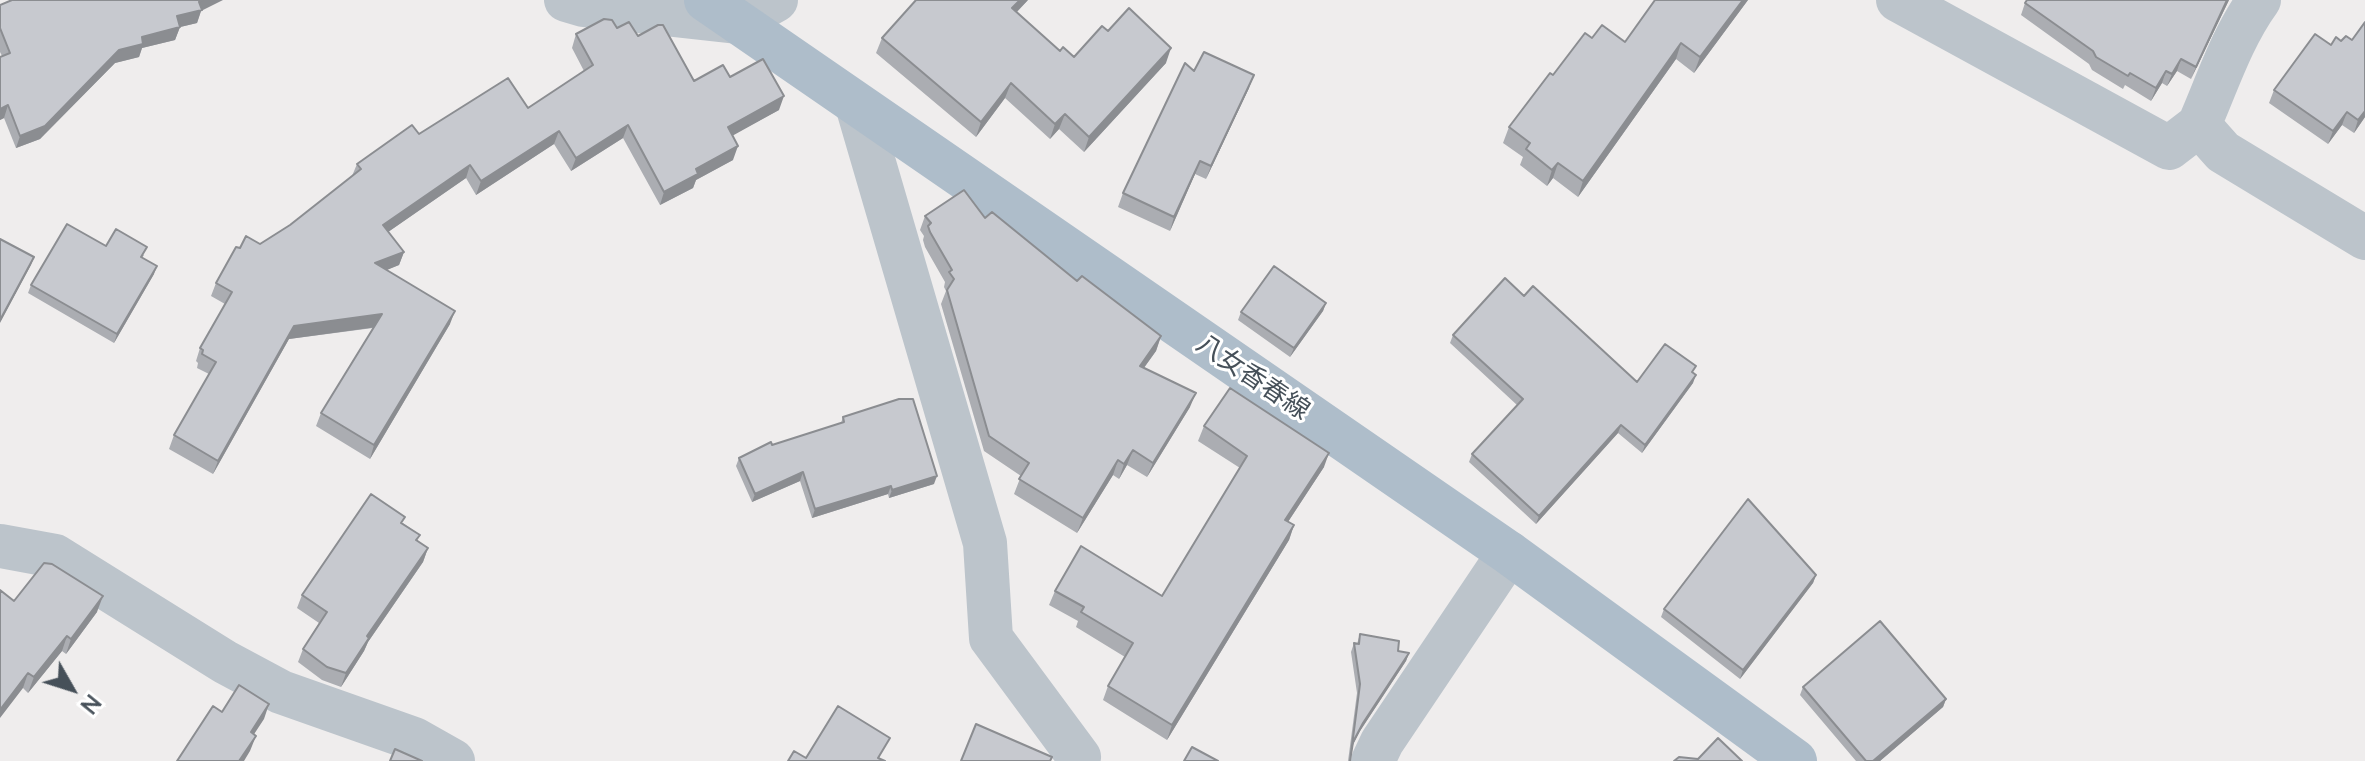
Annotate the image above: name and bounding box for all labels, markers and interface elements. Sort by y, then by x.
street label: 八女香春線 [1190,328,1316,426]
north arrow [32,649,112,729]
text: N [75,689,107,719]

